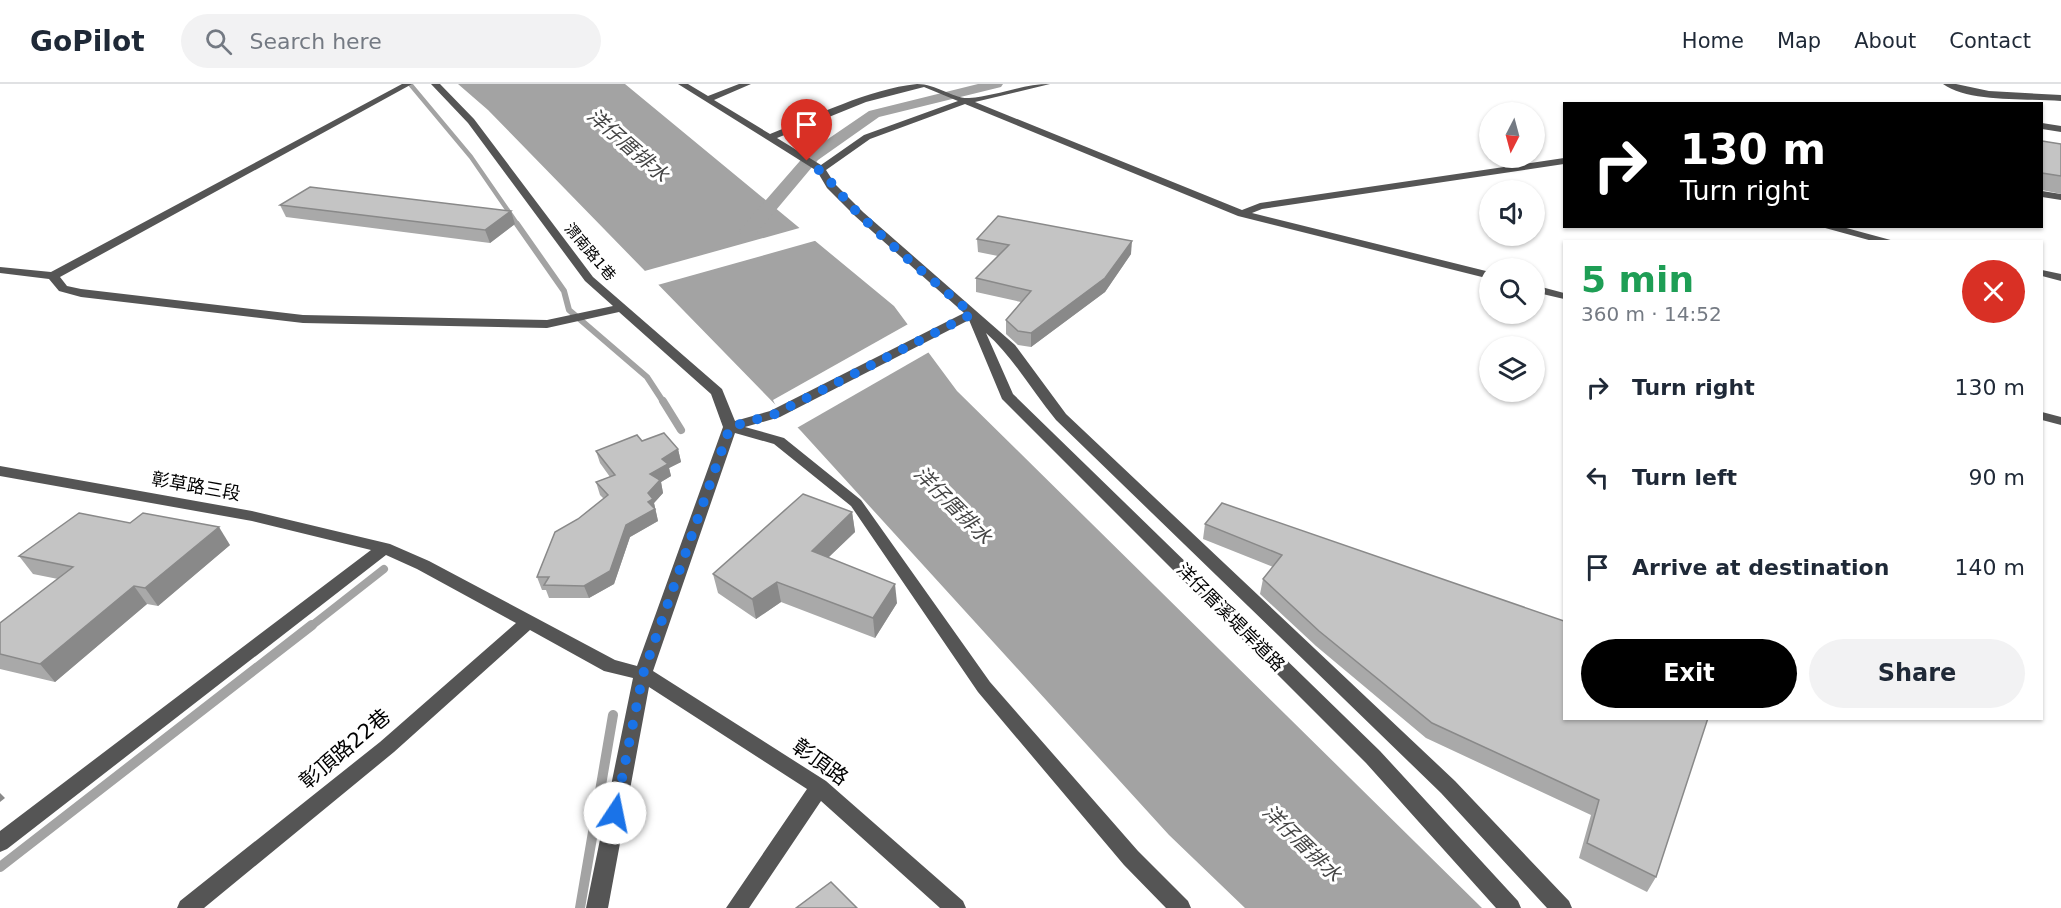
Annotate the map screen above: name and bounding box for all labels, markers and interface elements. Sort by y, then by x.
search box [181,14,601,68]
text: GoPilot [30,25,145,58]
icon: search [202,25,235,58]
text: Search here [250,29,382,54]
text: Home [1682,29,1744,53]
text: Map [1777,29,1821,53]
text: About [1854,29,1916,53]
text: Contact [1949,29,2031,53]
pin [781,99,832,161]
north arrow [1479,102,1545,168]
map controls [1479,102,1545,402]
water label: 洋仔厝排水 [582,103,674,188]
icon: arrive [790,108,823,141]
text: 130 m [1680,125,1826,174]
icon: right [1581,126,1659,204]
text: Turn right [1680,175,1809,206]
button: sound [1479,180,1545,246]
street label: 渭南路1巷 [561,220,619,284]
button: search [1479,258,1545,324]
text: 5 min [1581,259,1694,300]
button: close [1962,260,2025,323]
text: 360 m · 14:52 [1581,302,1722,326]
button: layers [1479,336,1545,402]
icon: right [1581,371,1614,404]
text: Turn right [1632,375,1755,400]
text: 130 m [1955,375,2025,400]
water label: 洋仔厝排水 [909,461,998,550]
icon: left [1581,461,1614,494]
text: Turn left [1632,465,1737,490]
text: 90 m [1969,465,2025,490]
street label: 彰草路三段 [150,468,242,504]
icon: arrive [1581,551,1614,584]
text: Arrive at destination [1632,555,1889,580]
text: 140 m [1955,555,2025,580]
street label: 洋仔厝溪堤岸道路 [1173,559,1289,675]
button: Exit [1581,639,1797,708]
button: Share [1809,639,2025,708]
street label: 彰頂路22巷 [295,704,395,794]
street label: 彰頂路 [787,734,853,790]
position arrow [583,781,647,845]
water label: 洋仔厝排水 [1258,800,1347,887]

